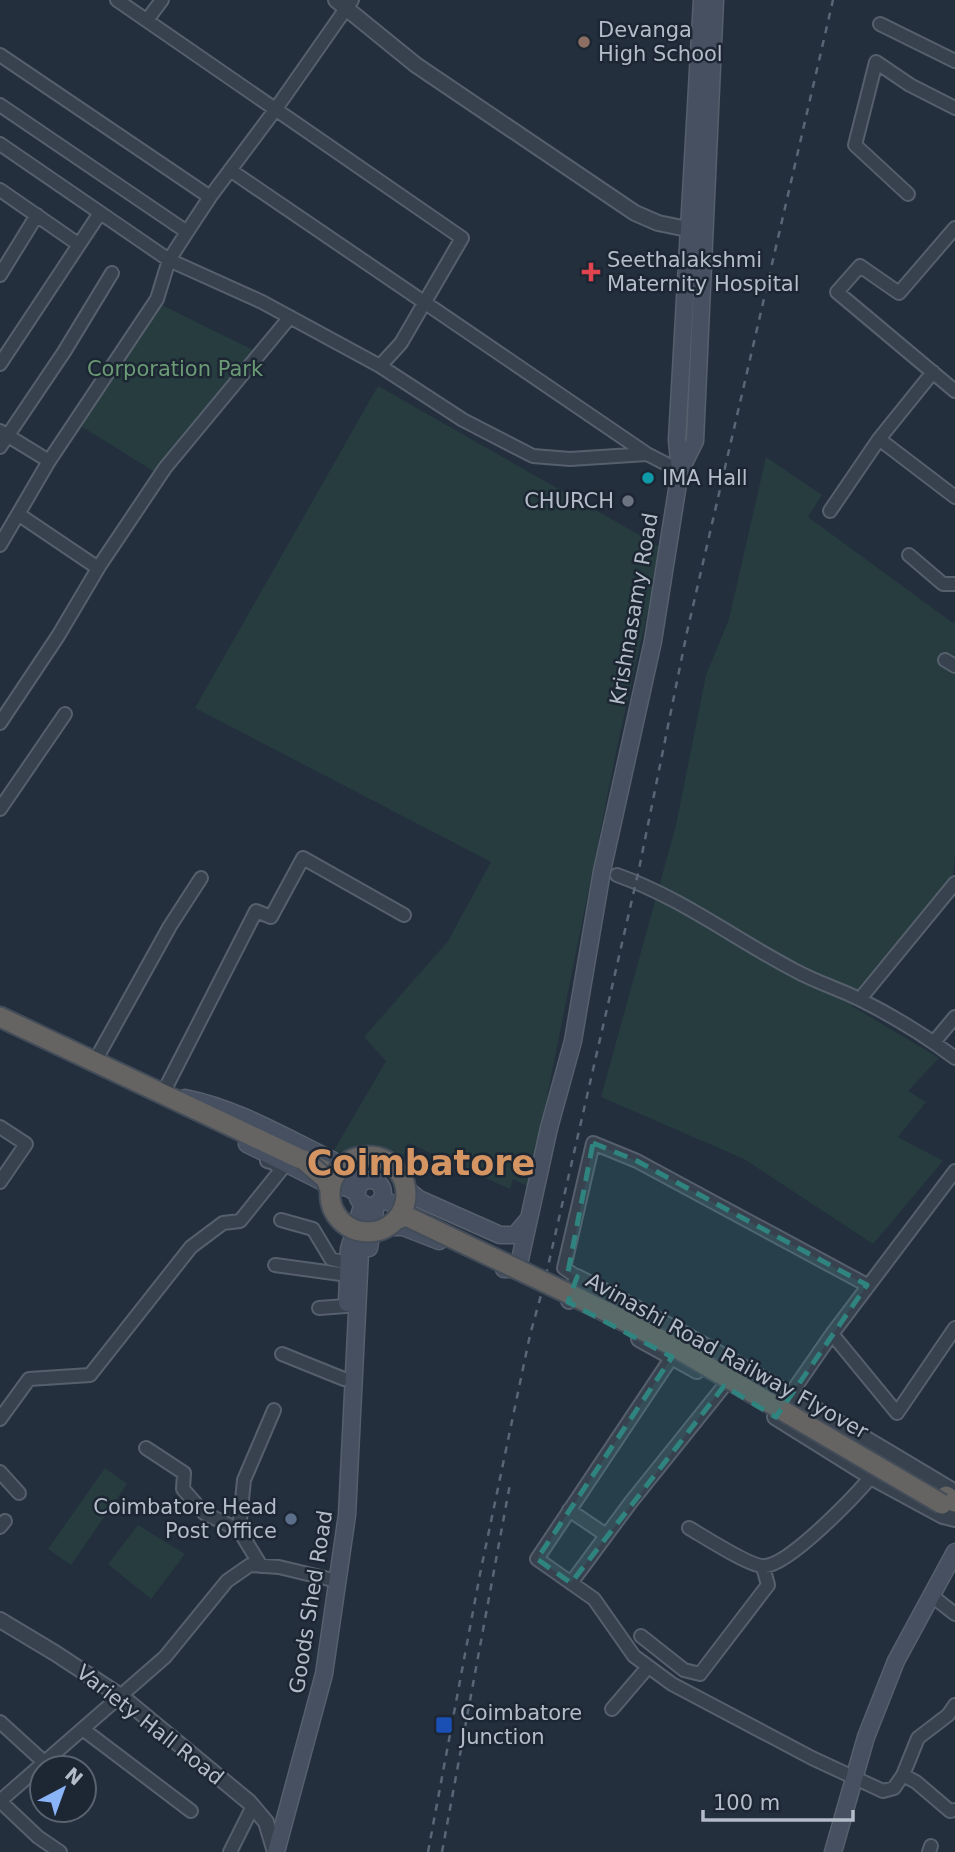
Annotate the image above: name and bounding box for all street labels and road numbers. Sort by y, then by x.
street label: Krishnasamy Road [605,511,663,707]
street label: Avinashi Road Railway Flyover [582,1268,872,1444]
street label: Goods Shed Road [285,1509,337,1695]
street label: Variety Hall Road [72,1660,228,1790]

